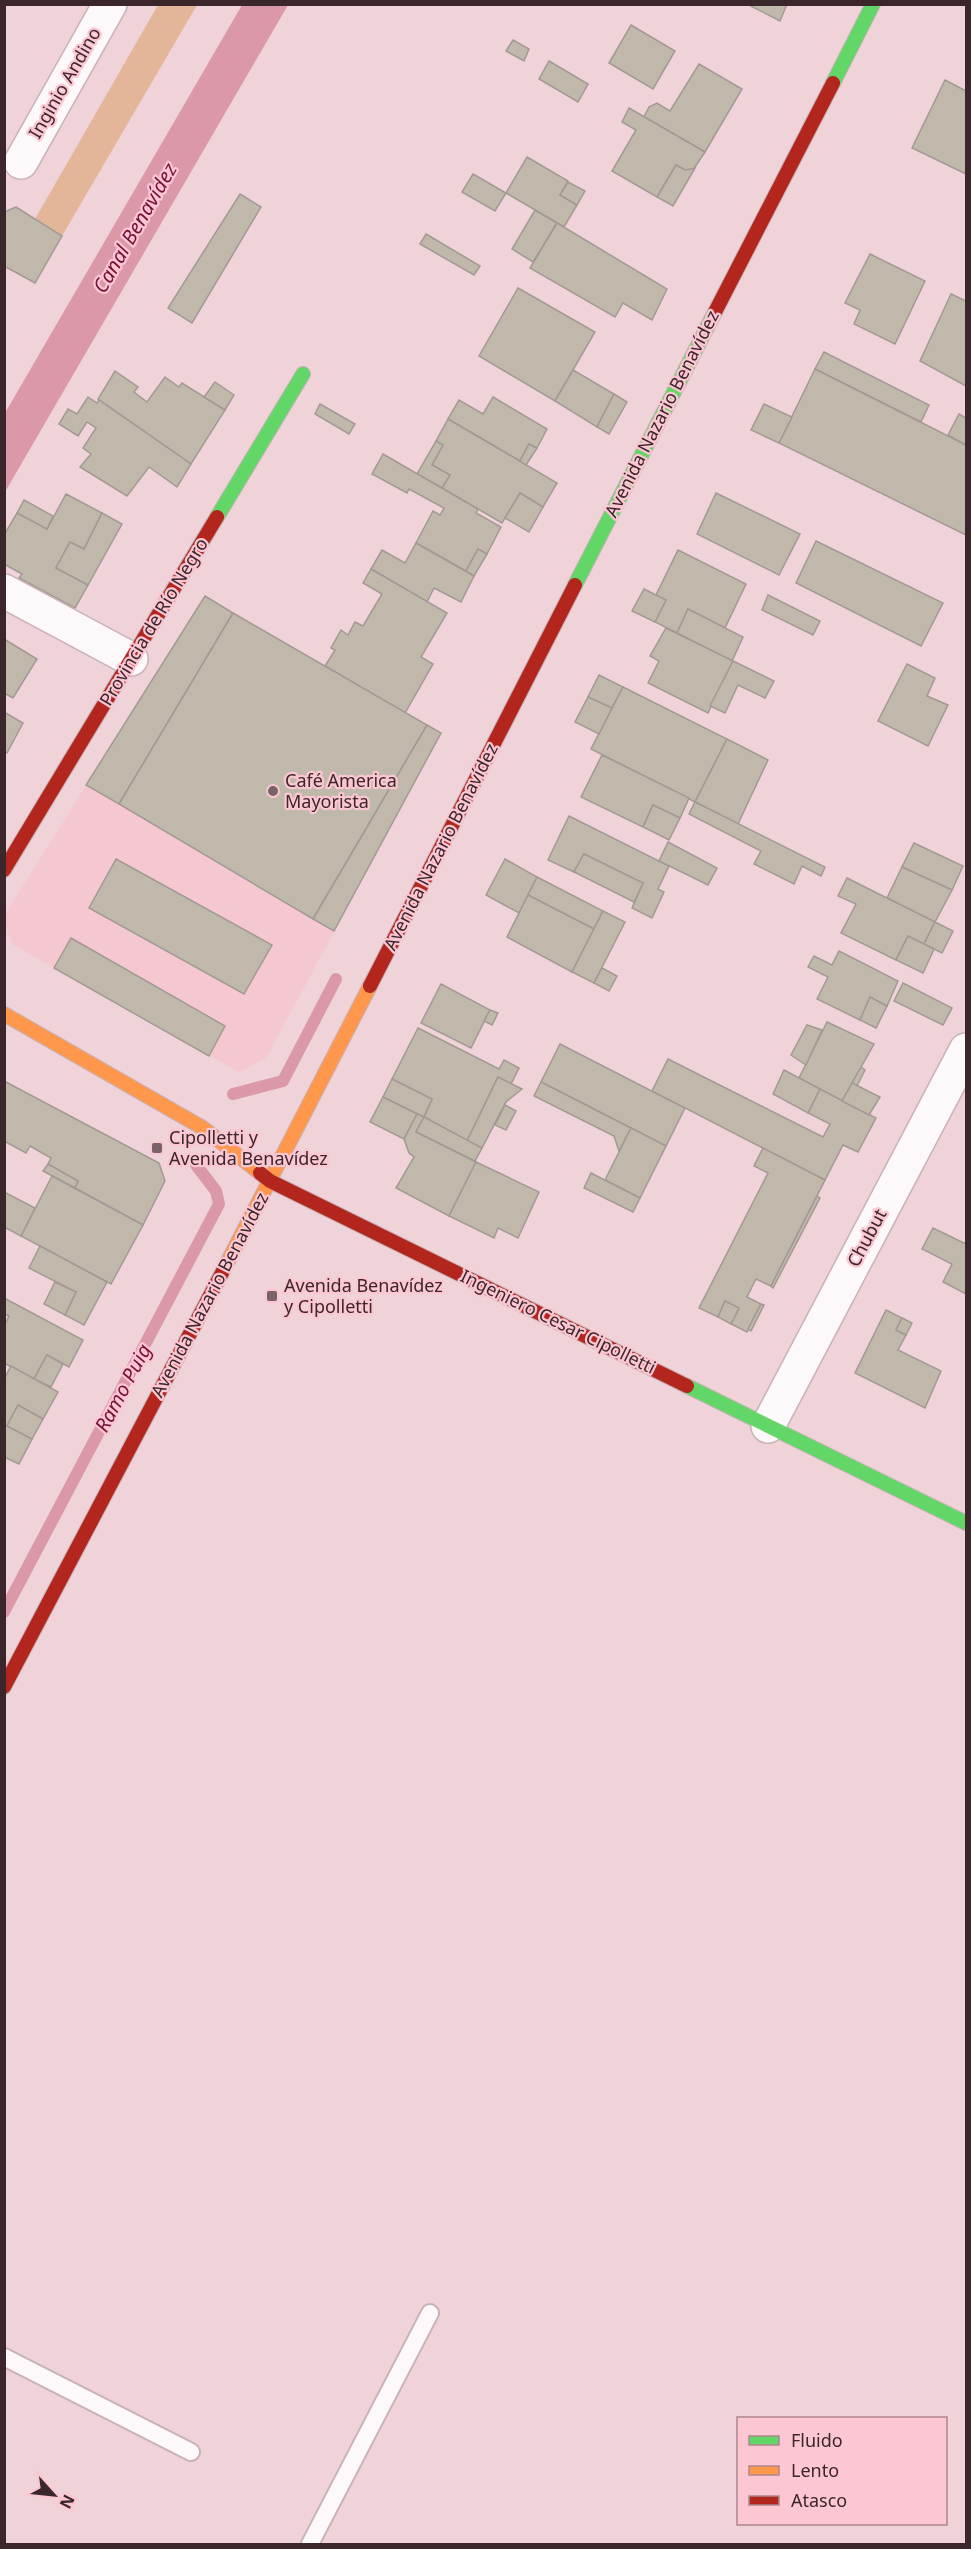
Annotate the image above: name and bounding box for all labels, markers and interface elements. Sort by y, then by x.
street label: Inginio Andino [23,23,106,142]
water label: Canal Benavídez [86,158,183,298]
street label: Avenida Nazario Benavídez [598,306,724,521]
street label: Provincia de Río Negro [94,533,213,710]
street label: Avenida Nazario Benavídez [377,739,503,954]
place label: Café America Mayorista [285,768,397,813]
marker: Café America Mayorista [266,784,280,798]
place label: Cipolletti y Avenida Benavídez [169,1125,328,1170]
marker: Cipolletti y Avenida Benavídez [150,1141,164,1155]
street label: Avenida Nazario Benavídez [145,1188,273,1401]
street label: Chubut [841,1204,892,1271]
street label: Ingeniero Cesar Cipolletti [457,1263,660,1379]
place label: Avenida Benavídez y Cipolletti [284,1273,443,1318]
marker: Avenida Benavídez y Cipolletti [265,1289,279,1303]
water label: Ramo Puig [88,1338,157,1437]
legend [737,2417,947,2525]
text: Fluido [791,2428,843,2452]
text: Lento [791,2458,839,2482]
north arrow [24,2465,84,2525]
text: Atasco [791,2488,847,2512]
text: N [55,2491,80,2513]

